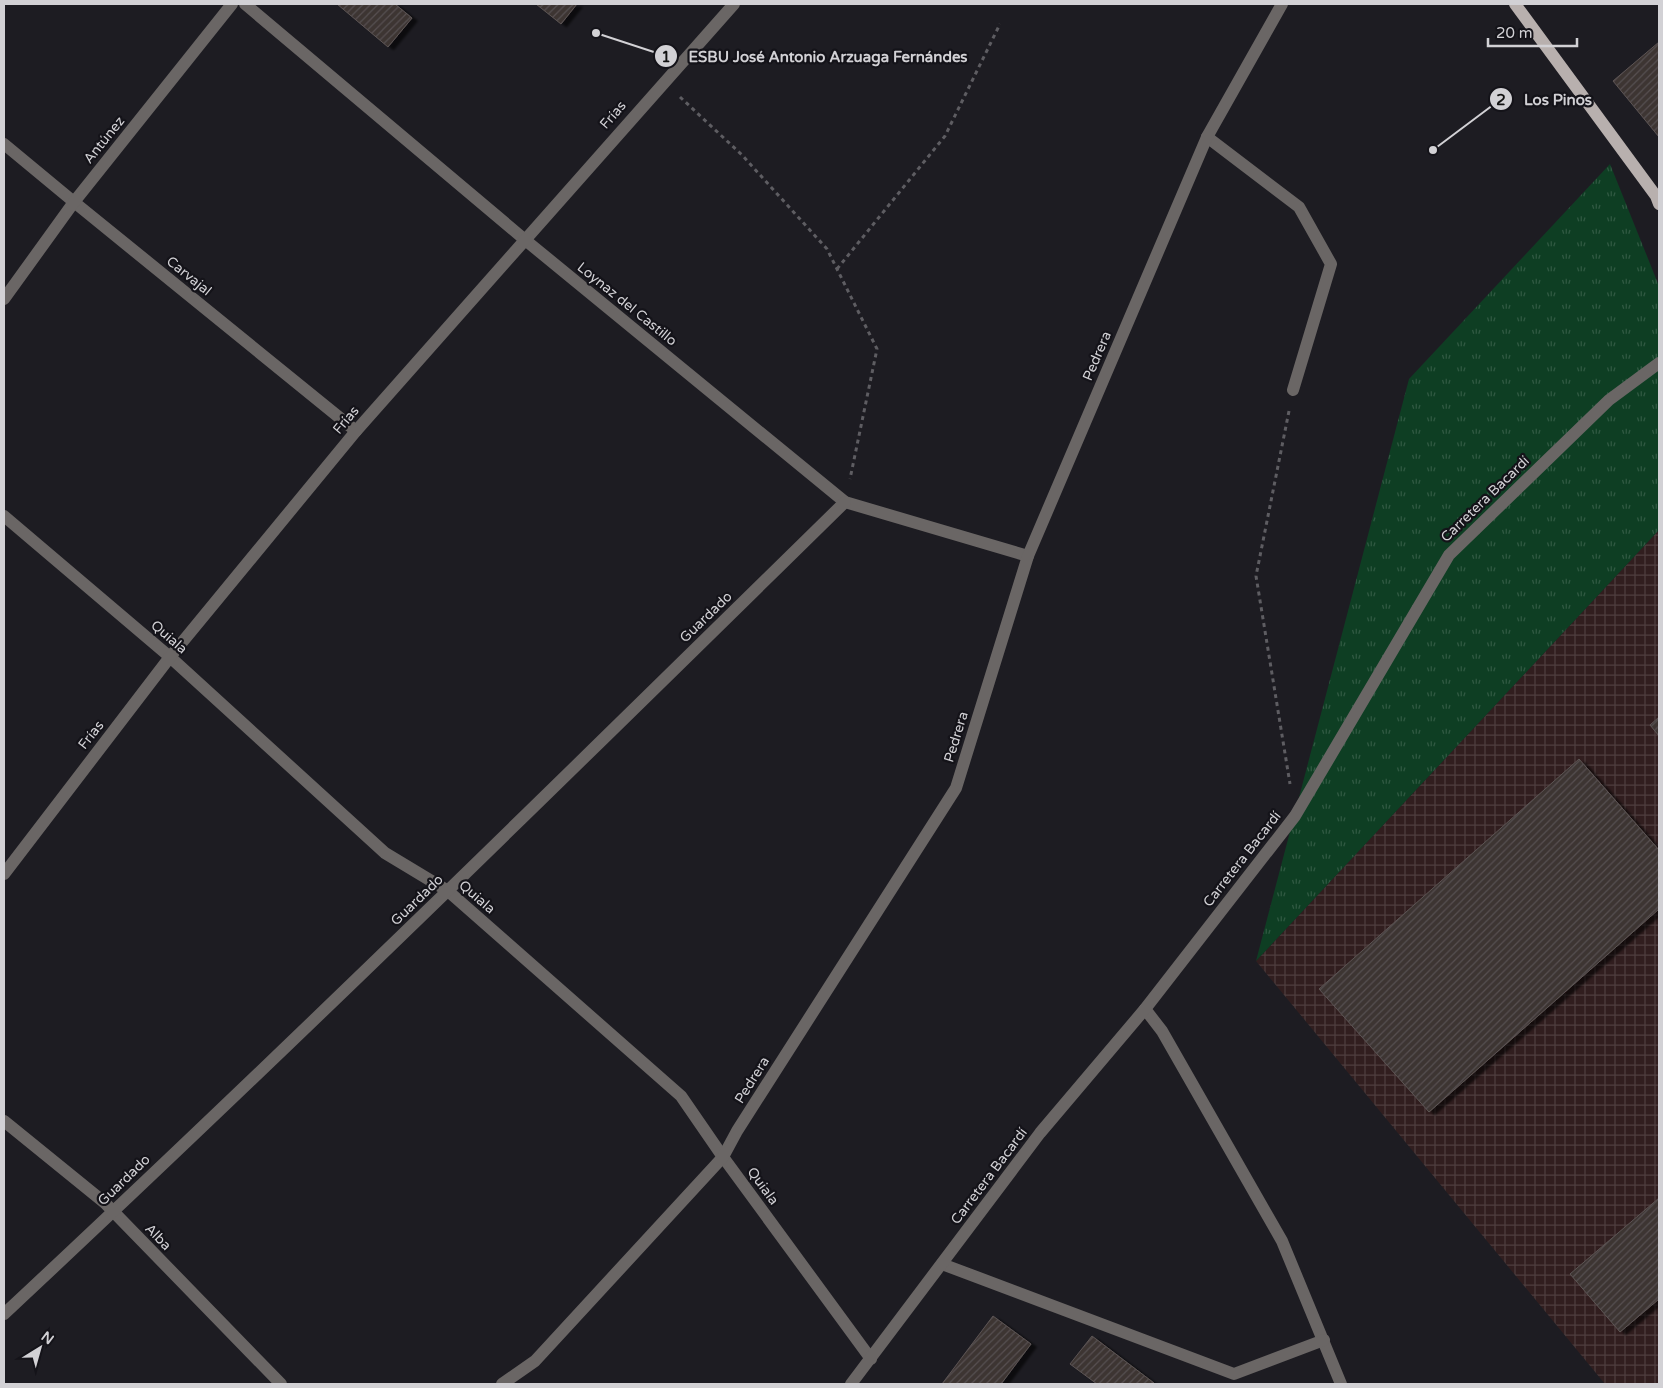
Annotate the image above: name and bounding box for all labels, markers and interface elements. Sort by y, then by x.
scale bar [1488,15,1577,47]
text: 20 m [1496,24,1533,42]
callout: ESBU José Antonio Arzuaga Fernándes [654,41,978,71]
text: 1 [661,48,671,66]
text: ESBU José Antonio Arzuaga Fernándes [688,48,968,67]
callout: Los Pinos [1489,84,1602,114]
text: 2 [1496,91,1506,109]
text: Los Pinos [1524,91,1592,109]
street label: Frías [596,97,630,132]
street label: Antúnez [80,113,128,167]
street label: Carvajal [163,253,215,299]
street label: Loynaz del Castillo [574,259,680,349]
street label: Pedrera [1079,329,1115,383]
street label: Frías [329,402,363,438]
street label: Carretera Bacardí [1437,452,1533,546]
street label: Guardado [676,588,736,646]
street label: Quiala [147,617,191,657]
street label: Pedrera [940,710,972,764]
street label: Frías [75,717,108,753]
street label: Carretera Bacardí [1199,807,1285,910]
street label: Guardado [387,871,447,929]
street label: Quiala [455,877,499,917]
street label: Pedrera [731,1053,773,1107]
street label: Carretera Bacardí [947,1124,1031,1228]
street label: Guardado [94,1151,154,1209]
street label: Quiala [744,1164,782,1208]
street label: Alba [141,1220,175,1254]
north arrow [15,1323,65,1373]
text: N [38,1328,57,1348]

